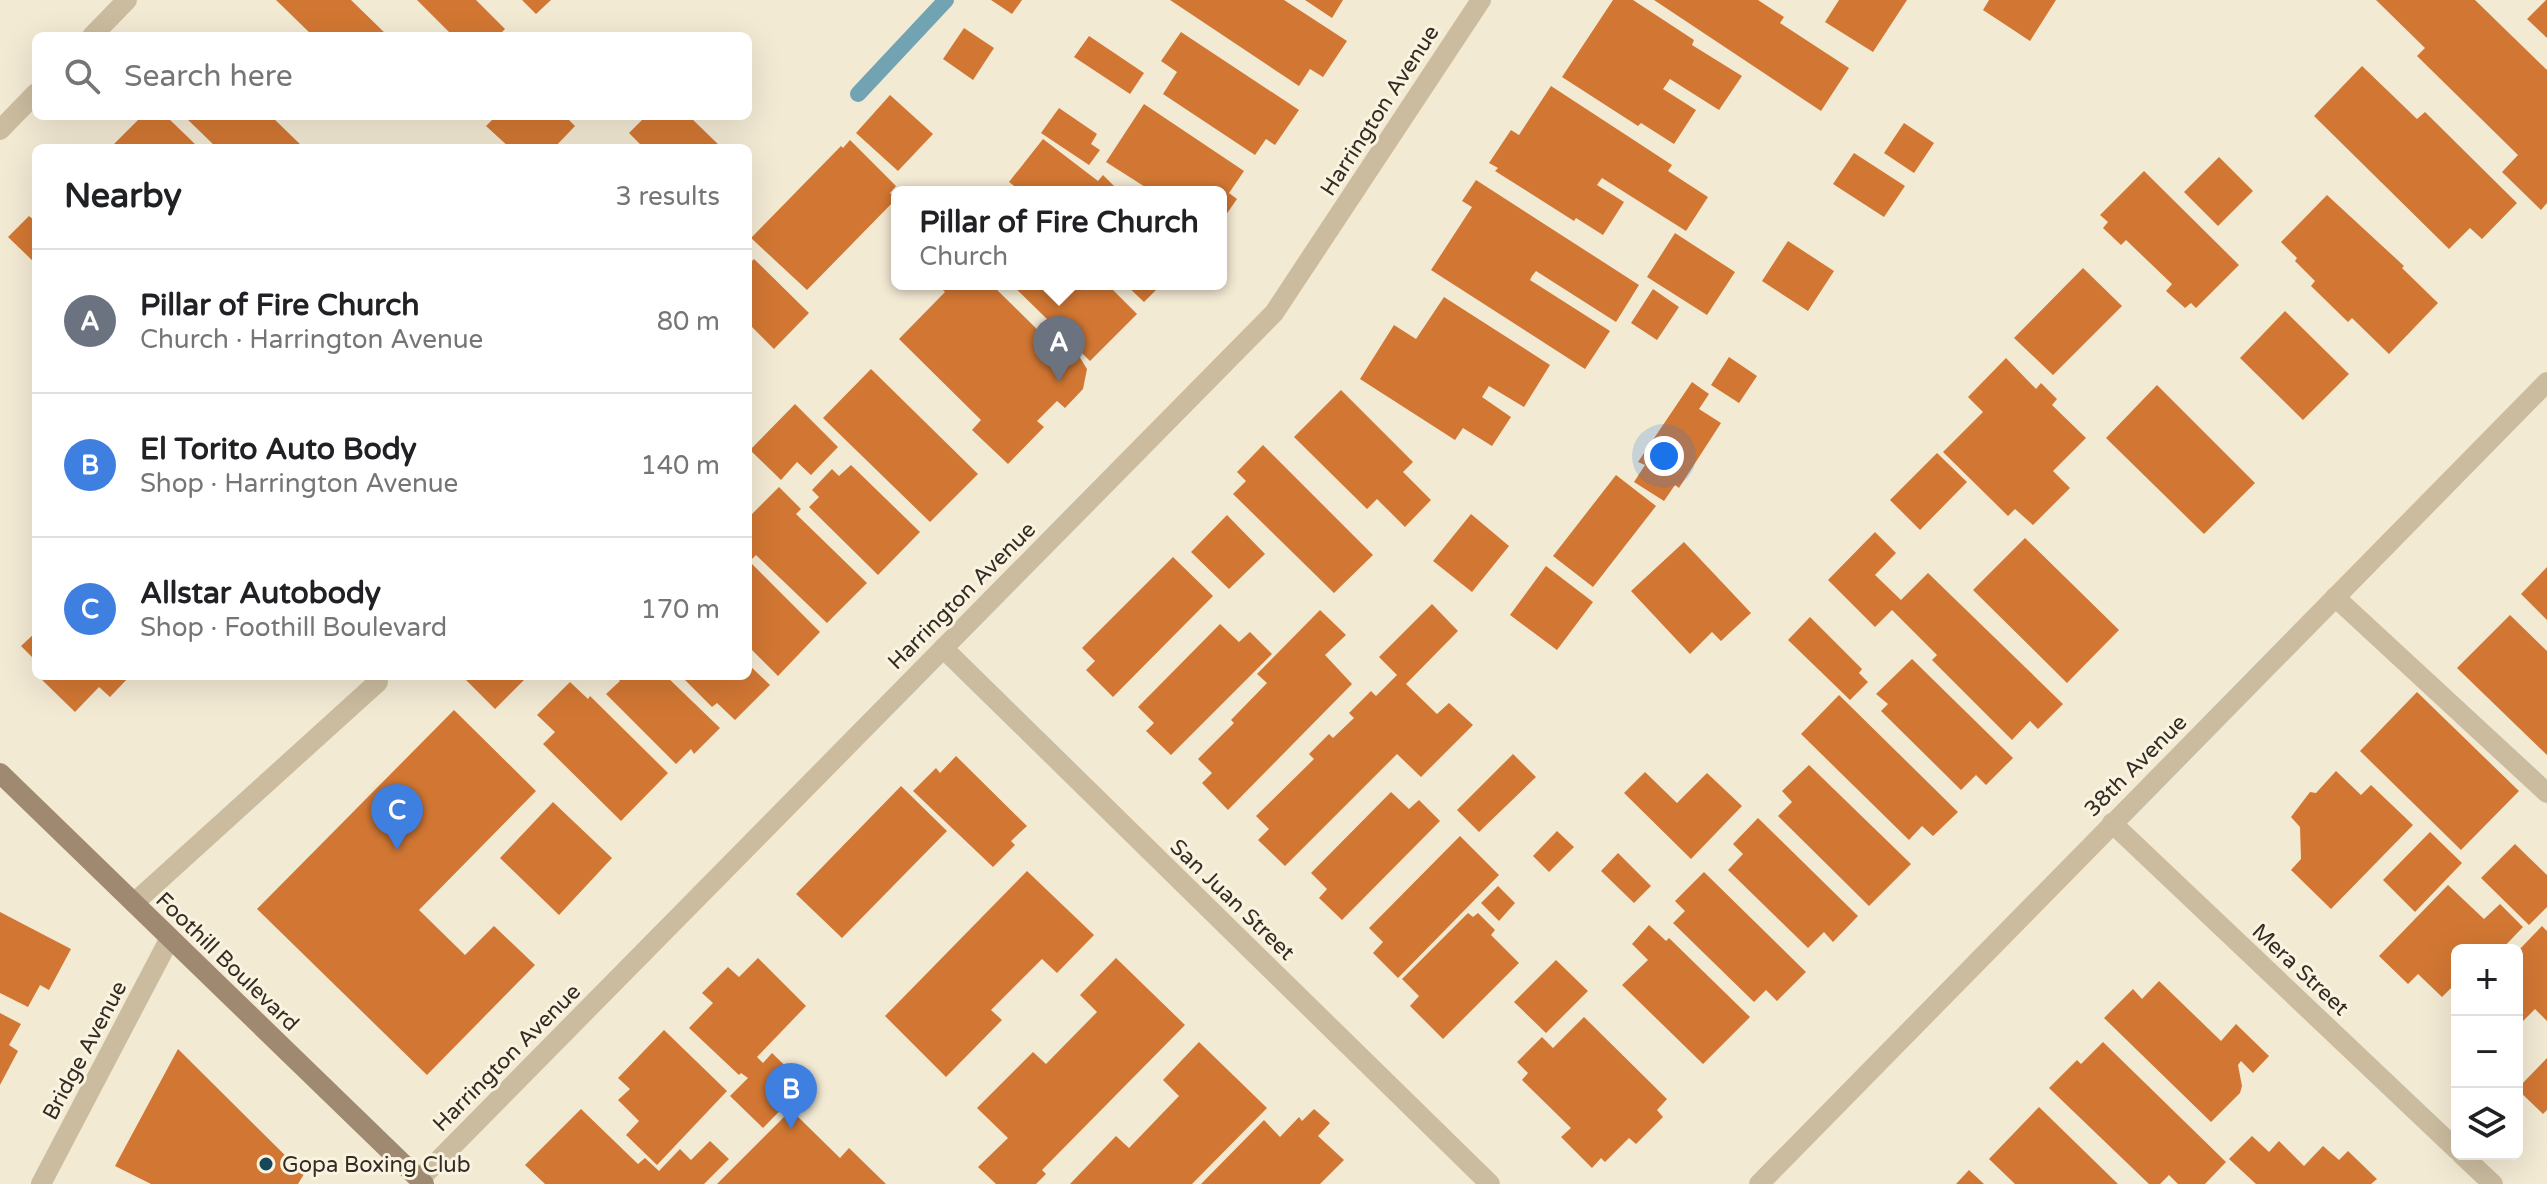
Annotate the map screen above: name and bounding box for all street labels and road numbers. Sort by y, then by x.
street label: Harrington Avenue [1315,20,1445,201]
street label: Harrington Avenue [882,516,1041,675]
street label: 38th Avenue [2079,709,2192,822]
street label: San Juan Street [1165,834,1300,966]
street label: Foothill Boulevard [150,887,304,1037]
street label: Mera Street [2247,918,2354,1021]
street label: Bridge Avenue [37,977,132,1124]
street label: Harrington Avenue [427,978,586,1137]

